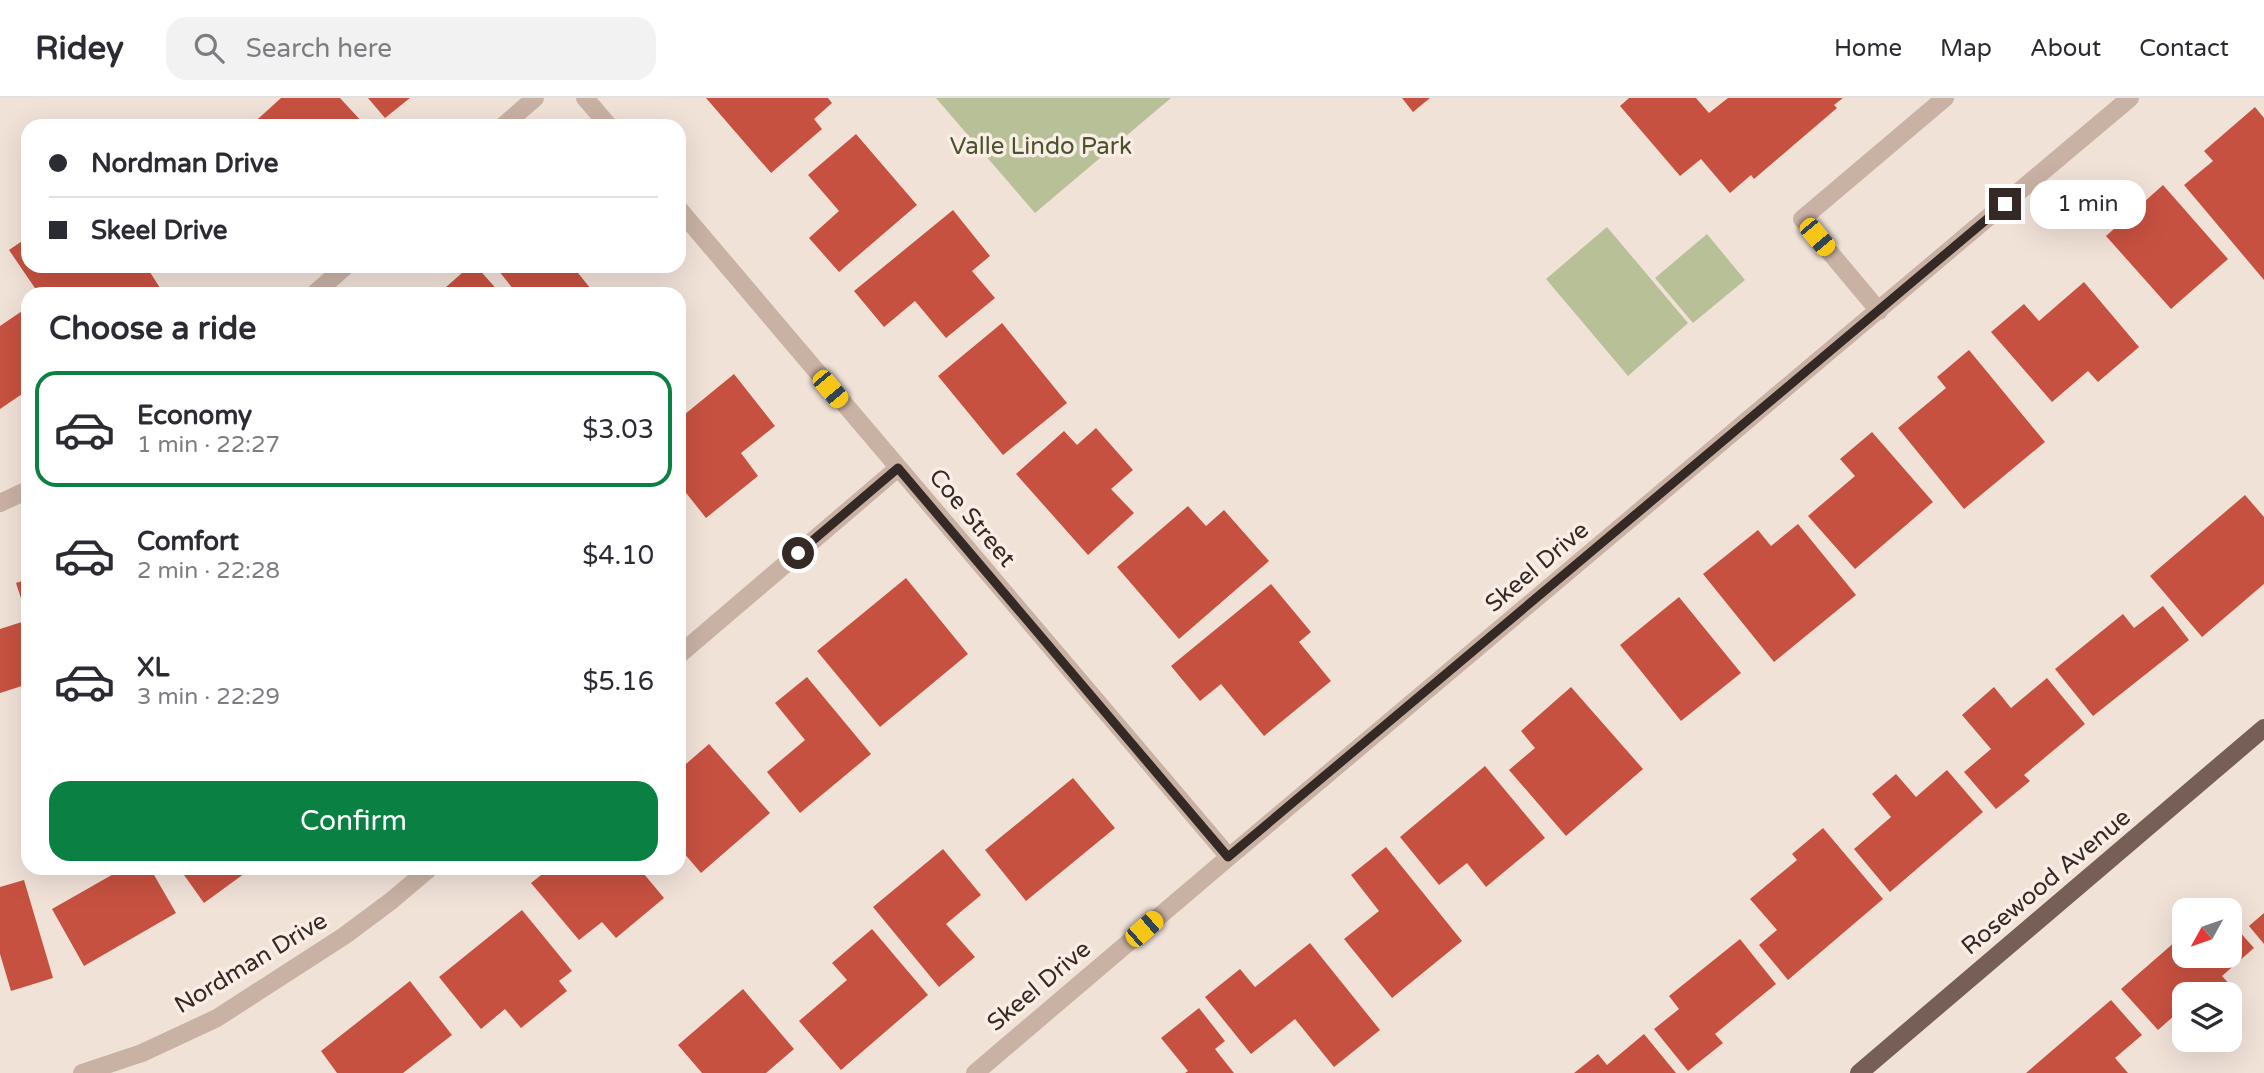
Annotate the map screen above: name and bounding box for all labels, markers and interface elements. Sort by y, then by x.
search box [166,17,656,80]
text: Ridey [35,29,124,68]
icon: search [190,29,228,67]
text: Search here [246,33,392,64]
text: Home [1834,34,1902,63]
text: Map [1940,34,1992,63]
text: About [2030,34,2101,63]
text: Contact [2139,34,2229,63]
park label: Valle Lindo Park [950,132,1132,161]
text: Nordman Drive [91,148,278,179]
callout: 1 min [2030,180,2145,228]
route end [1989,188,2021,220]
text: 1 min [2057,190,2119,218]
car [1796,214,1839,260]
text: Skeel Drive [91,215,227,246]
text: Choose a ride [49,310,256,348]
car [809,366,852,412]
icon: car [53,398,116,461]
text: Economy [137,400,252,431]
text: $3.03 [582,414,654,445]
text: 1 min · 22:27 [137,431,280,459]
street label: Coe Street [923,463,1021,573]
street label: Skeel Drive [1479,515,1595,619]
icon: car [53,524,116,587]
text: Comfort [137,526,239,557]
route start [782,537,814,569]
text: $4.10 [582,540,654,571]
text: 2 min · 22:28 [137,557,280,585]
icon: car [53,650,116,713]
text: XL [137,652,169,683]
text: $5.16 [582,666,654,697]
text: 3 min · 22:29 [137,683,280,711]
button: Confirm [49,781,658,861]
street label: Rosewood Avenue [1955,803,2137,961]
north arrow [2172,898,2242,968]
map controls [2172,898,2242,1052]
street label: Nordman Drive [169,906,333,1020]
car [1122,907,1167,951]
street label: Skeel Drive [981,934,1097,1038]
button: layers [2172,982,2242,1052]

